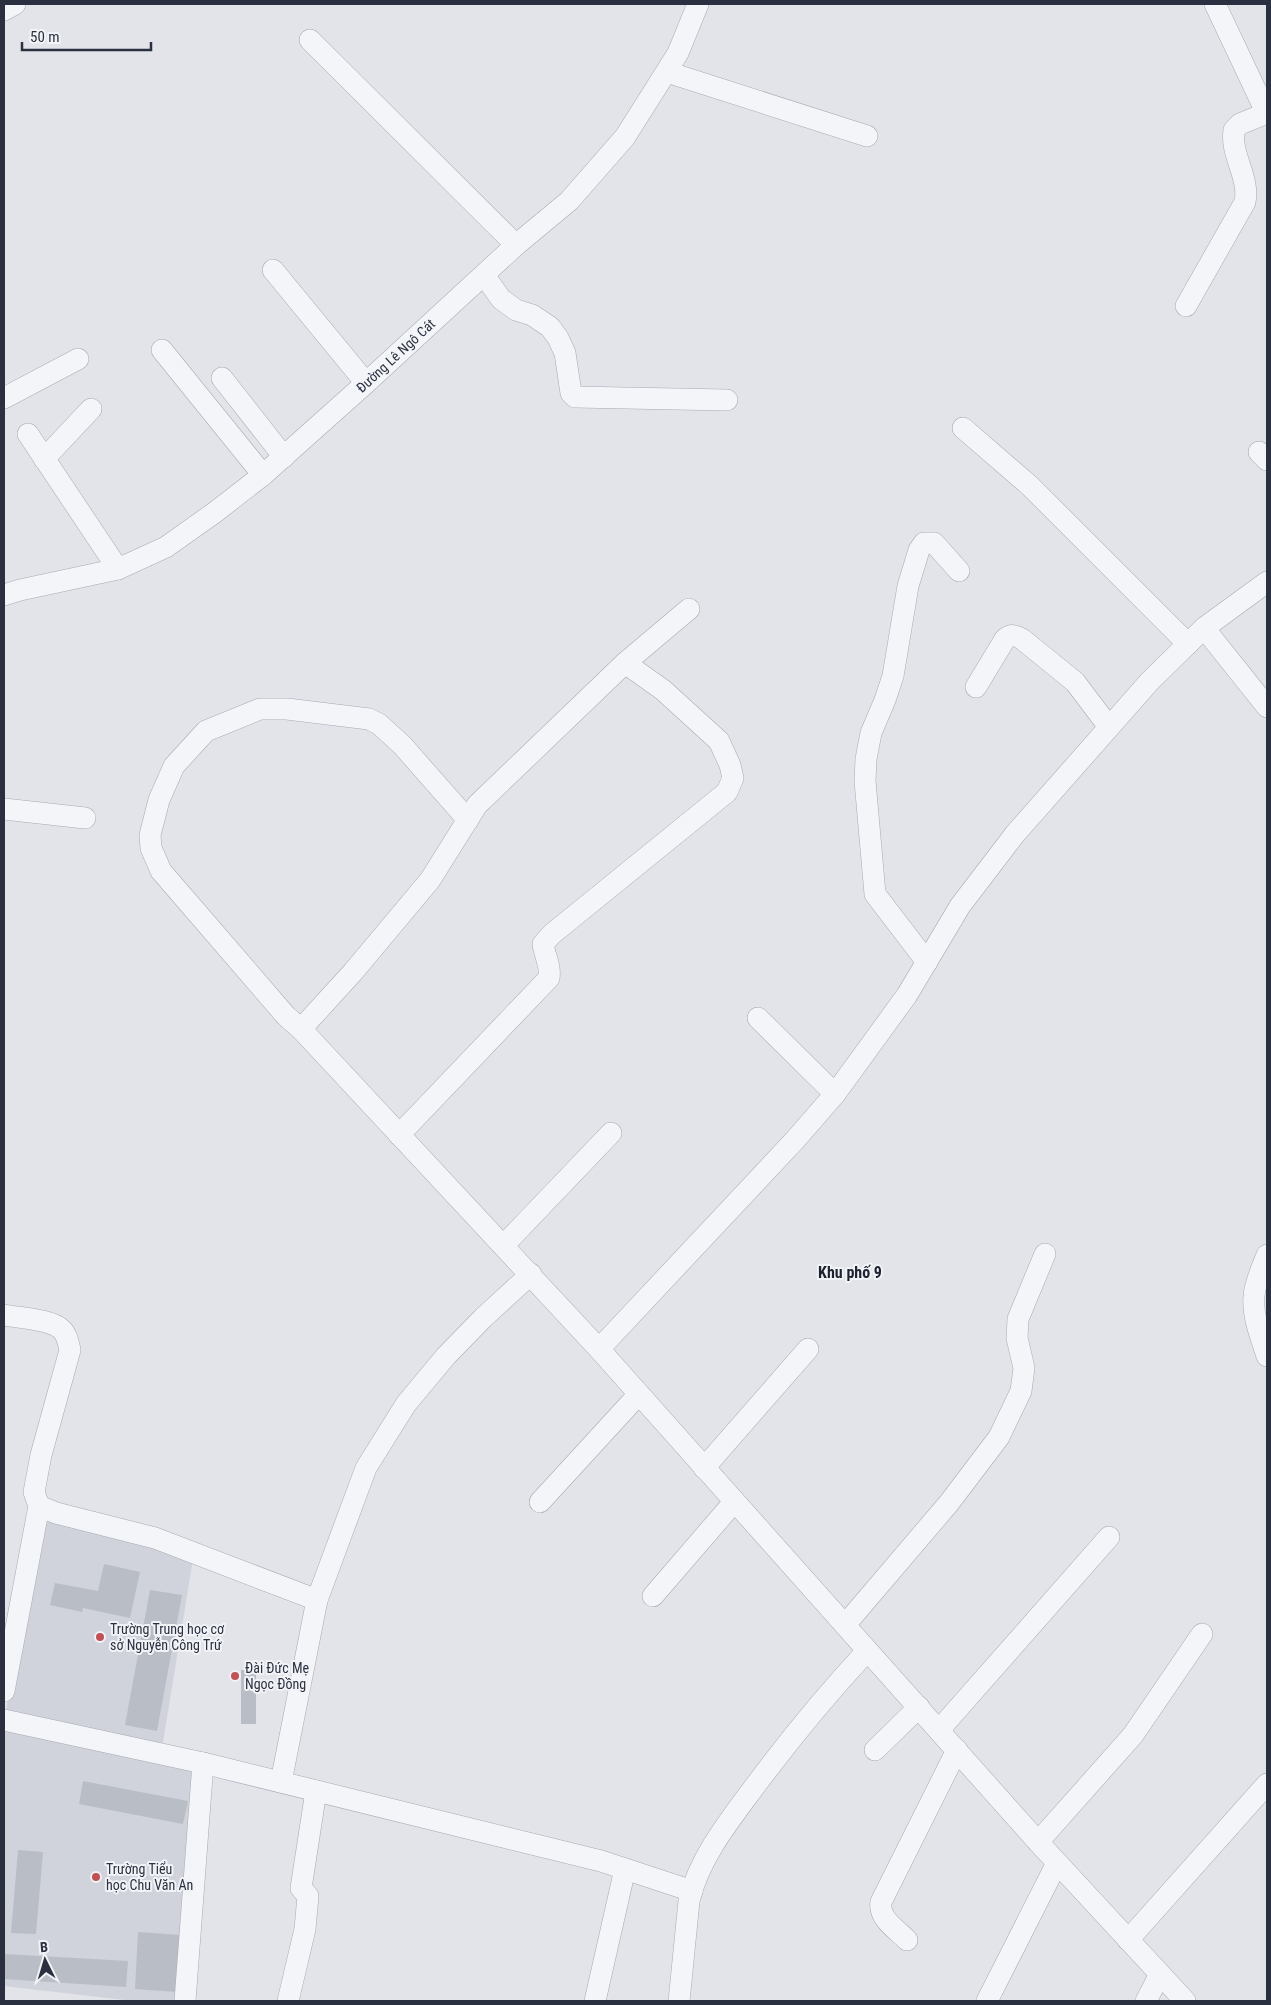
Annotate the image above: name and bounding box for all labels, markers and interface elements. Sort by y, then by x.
scale bar [22,20,151,52]
text: 50 m [30,28,60,46]
street label: Đường Lê Ngô Cát [353,316,438,396]
district label: Khu phố 9 [818,1263,882,1282]
place label: Trường Trung học cơ sở Nguyễn Công Trứ [110,1621,225,1653]
marker: Trường Trung học cơ sở Nguyễn Công Trứ [94,1631,106,1643]
place label: Đài Đức Mẹ Ngọc Đồng [245,1660,309,1692]
marker: Đài Đức Mẹ Ngọc Đồng [229,1670,241,1682]
place label: Trường Tiểu học Chu Văn An [106,1861,193,1893]
marker: Trường Tiểu học Chu Văn An [90,1871,102,1883]
north arrow [20,1935,70,1985]
text: B [39,1939,49,1955]

